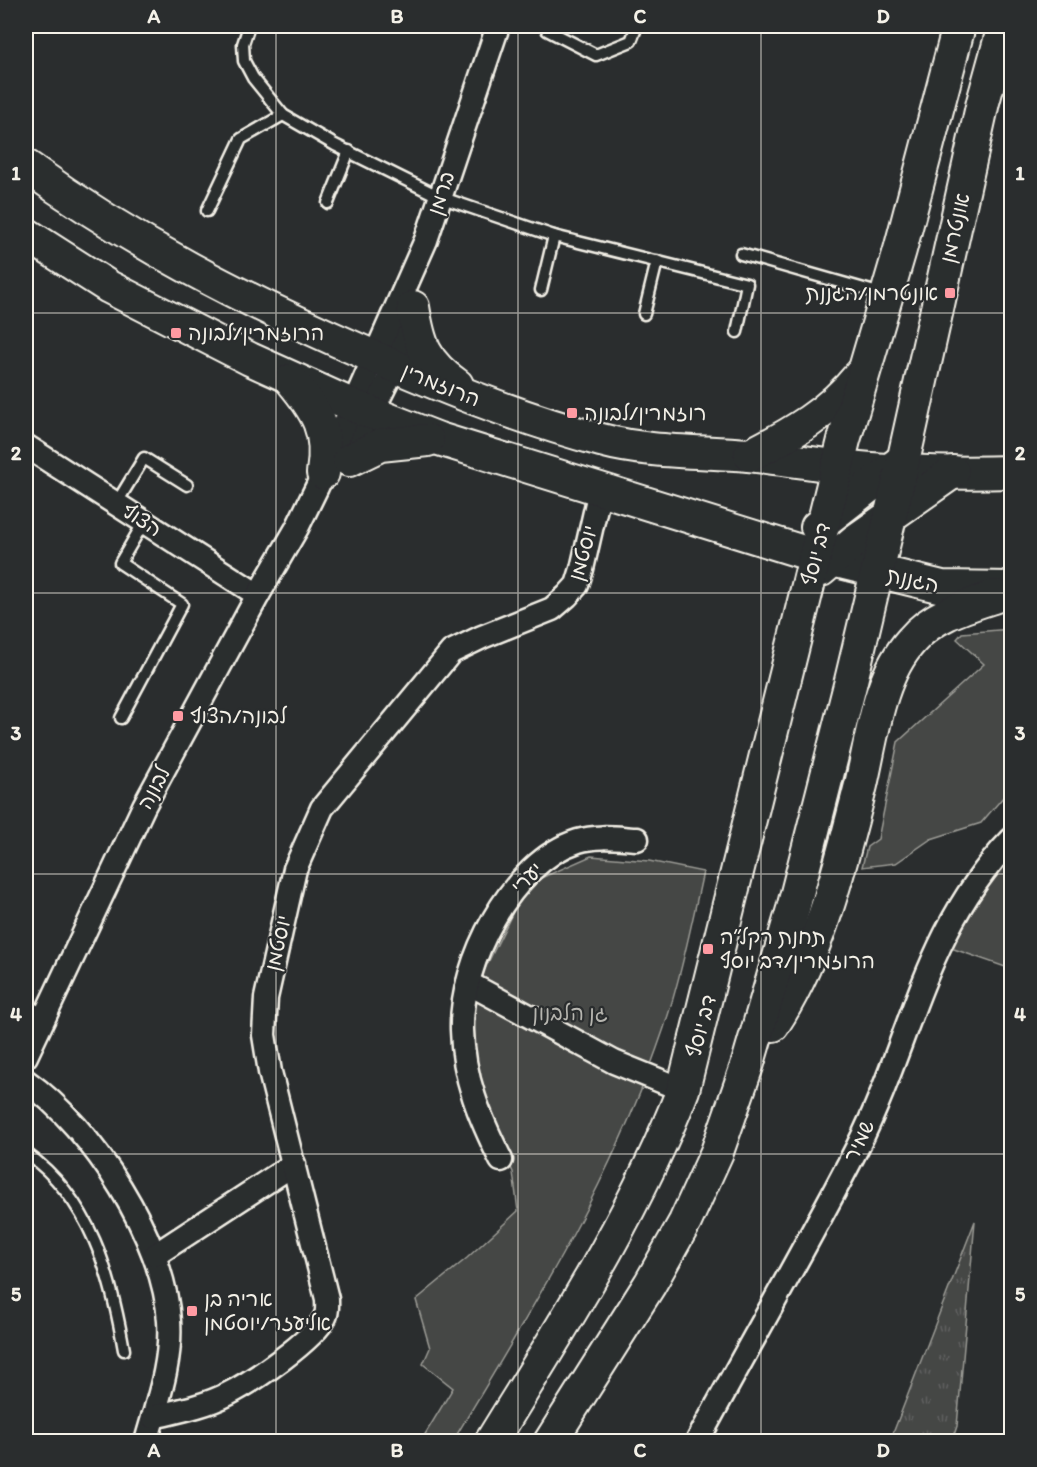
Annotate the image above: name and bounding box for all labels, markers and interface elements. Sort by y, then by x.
text: A [147,4,161,28]
text: B [391,4,404,28]
text: C [634,4,647,28]
text: D [876,4,890,28]
text: 1 [11,161,21,185]
text: 1 [1015,161,1025,185]
street label: ברמן [422,168,460,218]
street label: אונטרמן [934,191,976,265]
place label: אונטרמן/הגננת [805,280,938,306]
marker: אונטרמן/הגננת [943,286,957,300]
place label: הרוזמרין/לבונה [188,320,324,346]
marker: הרוזמרין/לבונה [169,326,183,340]
street label: הרוזמרין [398,358,484,412]
place label: רוזמרין/לבונה [584,400,707,426]
marker: רוזמרין/לבונה [565,406,579,420]
text: 2 [11,441,22,465]
text: 2 [1015,441,1026,465]
street label: הצוף [118,497,167,542]
street label: דב יוסף [796,520,835,588]
street label: יוסטמן [563,522,603,584]
street label: הגננת [885,562,942,597]
place label: לבונה/הצוף [190,703,287,728]
marker: לבונה/הצוף [171,709,185,723]
text: 3 [11,721,22,745]
text: 3 [1015,721,1026,745]
street label: לבונה [132,761,176,814]
street label: יערי [506,857,548,899]
street label: יוסטמן [259,913,297,973]
place label: תחנת רקל״ה הרוזמרין/דב יוסף [720,924,875,974]
marker: תחנת רקל״ה הרוזמרין/דב יוסף [701,942,715,956]
street label: דב יוסף [680,992,721,1060]
park label: גן הלבנון [532,1000,608,1026]
text: 4 [10,1002,22,1026]
text: 4 [1014,1002,1026,1026]
street label: שמיר [838,1116,879,1166]
text: 5 [11,1282,22,1306]
text: 5 [1015,1282,1026,1306]
place label: אריה בן אליעזר/יוסטמן [204,1286,331,1336]
marker: אריה בן אליעזר/יוסטמן [185,1304,199,1318]
text: A [147,1438,161,1462]
text: B [391,1438,404,1462]
text: C [634,1438,647,1462]
text: D [876,1438,890,1462]

